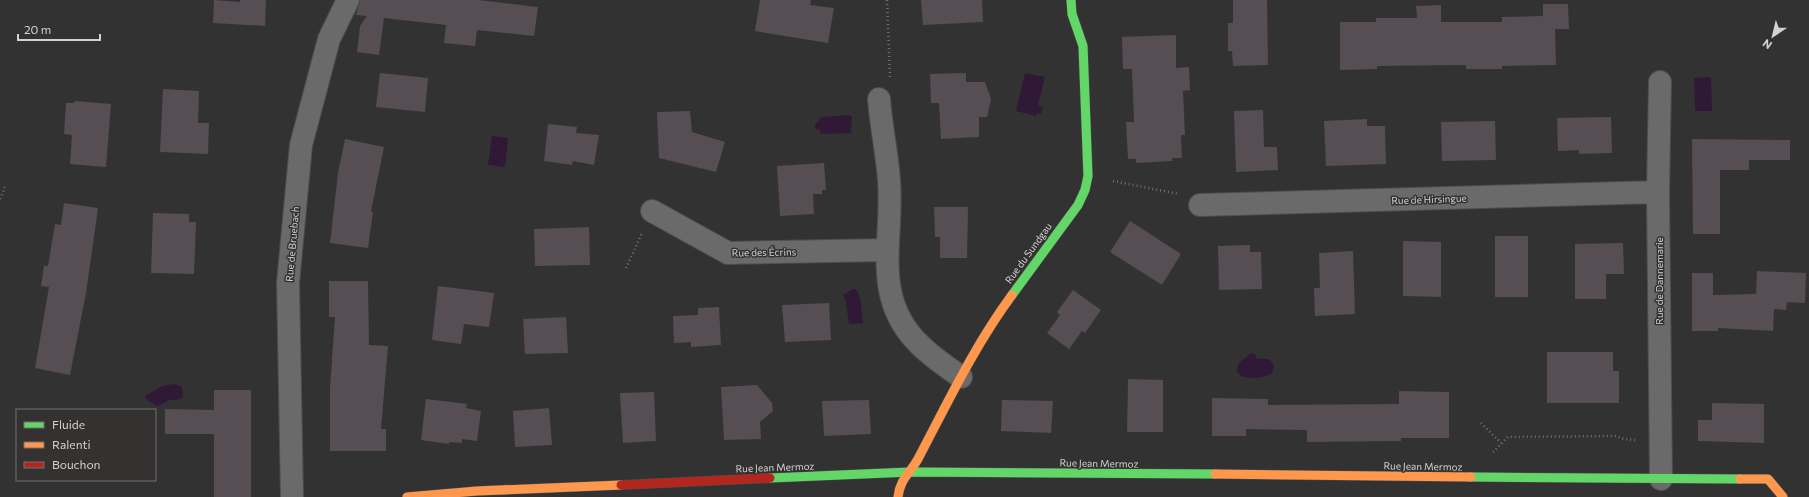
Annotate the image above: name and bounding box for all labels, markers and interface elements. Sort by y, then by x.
scale bar [18,16,100,42]
north arrow [1753,16,1793,56]
text: 20 m [24,22,51,36]
text: N [1760,37,1774,52]
street label: Rue de Hirsingue [1391,192,1467,206]
street label: Rue de Bruebach [283,206,301,282]
street label: Rue du Sundgau [1002,220,1054,286]
street label: Rue de Dannemarie [1653,237,1665,325]
street label: Rue des Écrins [732,245,797,259]
legend [16,409,156,481]
text: Fluide [52,417,85,431]
text: Ralenti [52,437,91,451]
street label: Rue Jean Mermoz [1059,456,1139,470]
text: Bouchon [52,457,100,471]
street label: Rue Jean Mermoz [1383,459,1463,473]
street label: Rue Jean Mermoz [735,460,815,474]

